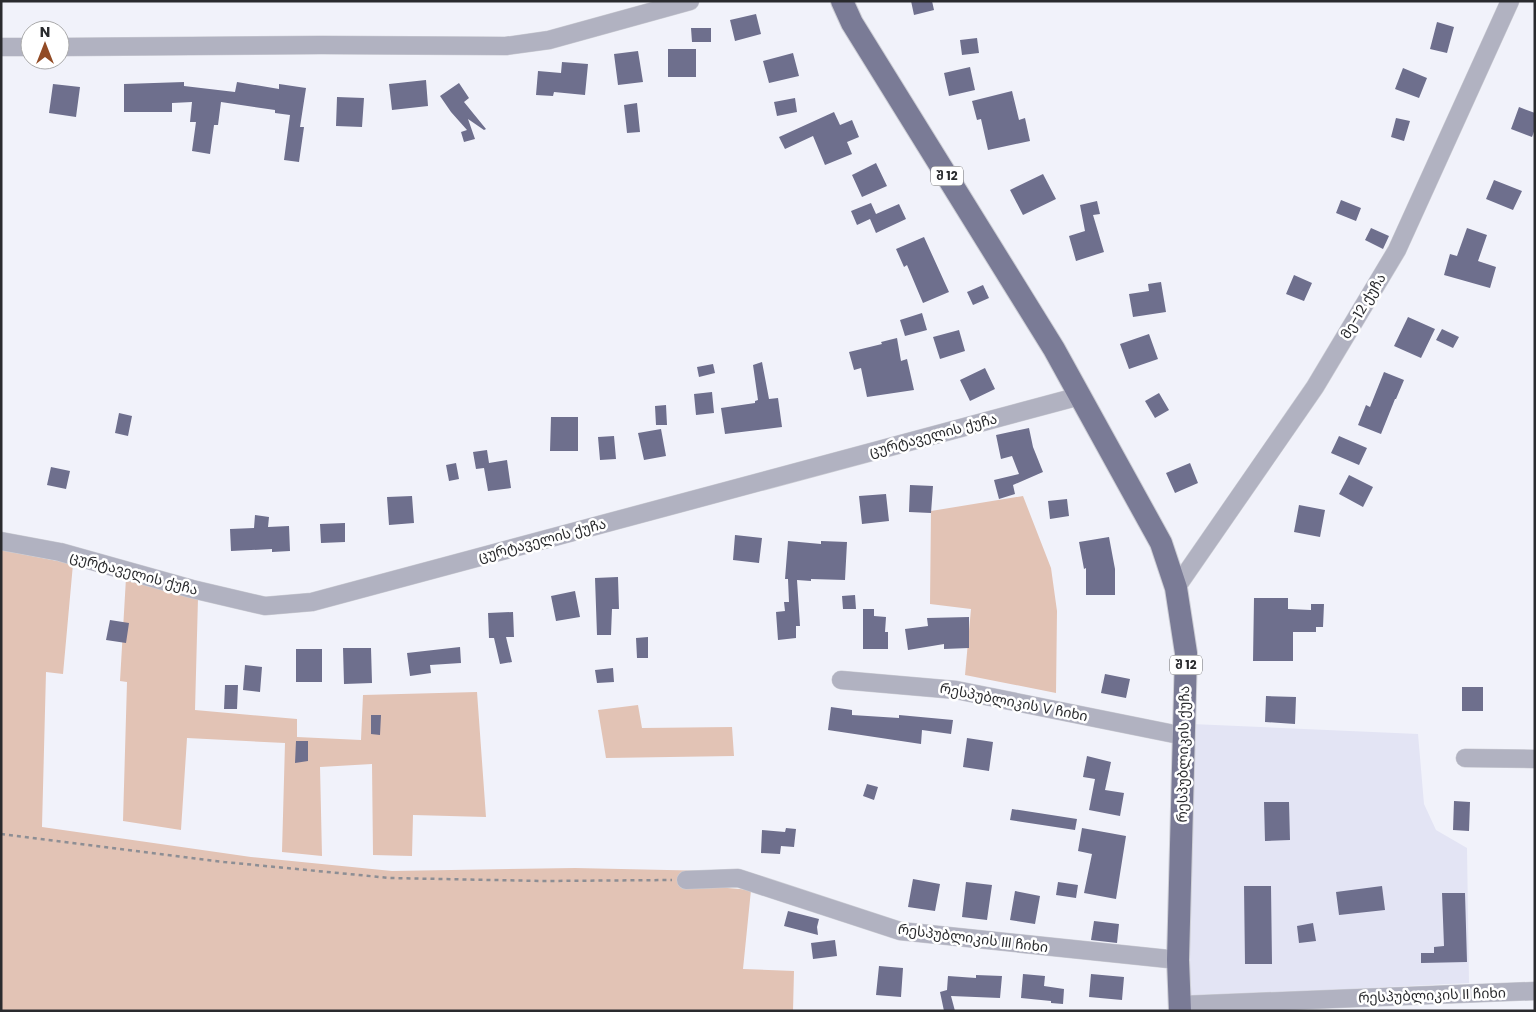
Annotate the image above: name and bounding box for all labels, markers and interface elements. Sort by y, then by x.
north arrow [20,20,70,70]
text: N [40,22,50,42]
road number: შ 12 [931,167,963,186]
street label: მე-12 ქუჩა [1336,270,1390,342]
street label: ცურტაველის ქუჩა [867,408,999,462]
street label: ცურტაველის ქუჩა [476,513,608,567]
street label: ცურტაველის ქუჩა [68,546,200,600]
road number: შ 12 [1170,656,1202,674]
street label: რესპუბლიკის V ჩიხი [938,678,1090,726]
street label: რესპუბლიკის ქუჩა [1172,685,1194,823]
street label: რესპუბლიკის III ჩიხი [897,919,1049,957]
street label: რესპუბლიკის II ჩიხი [1358,982,1506,1008]

